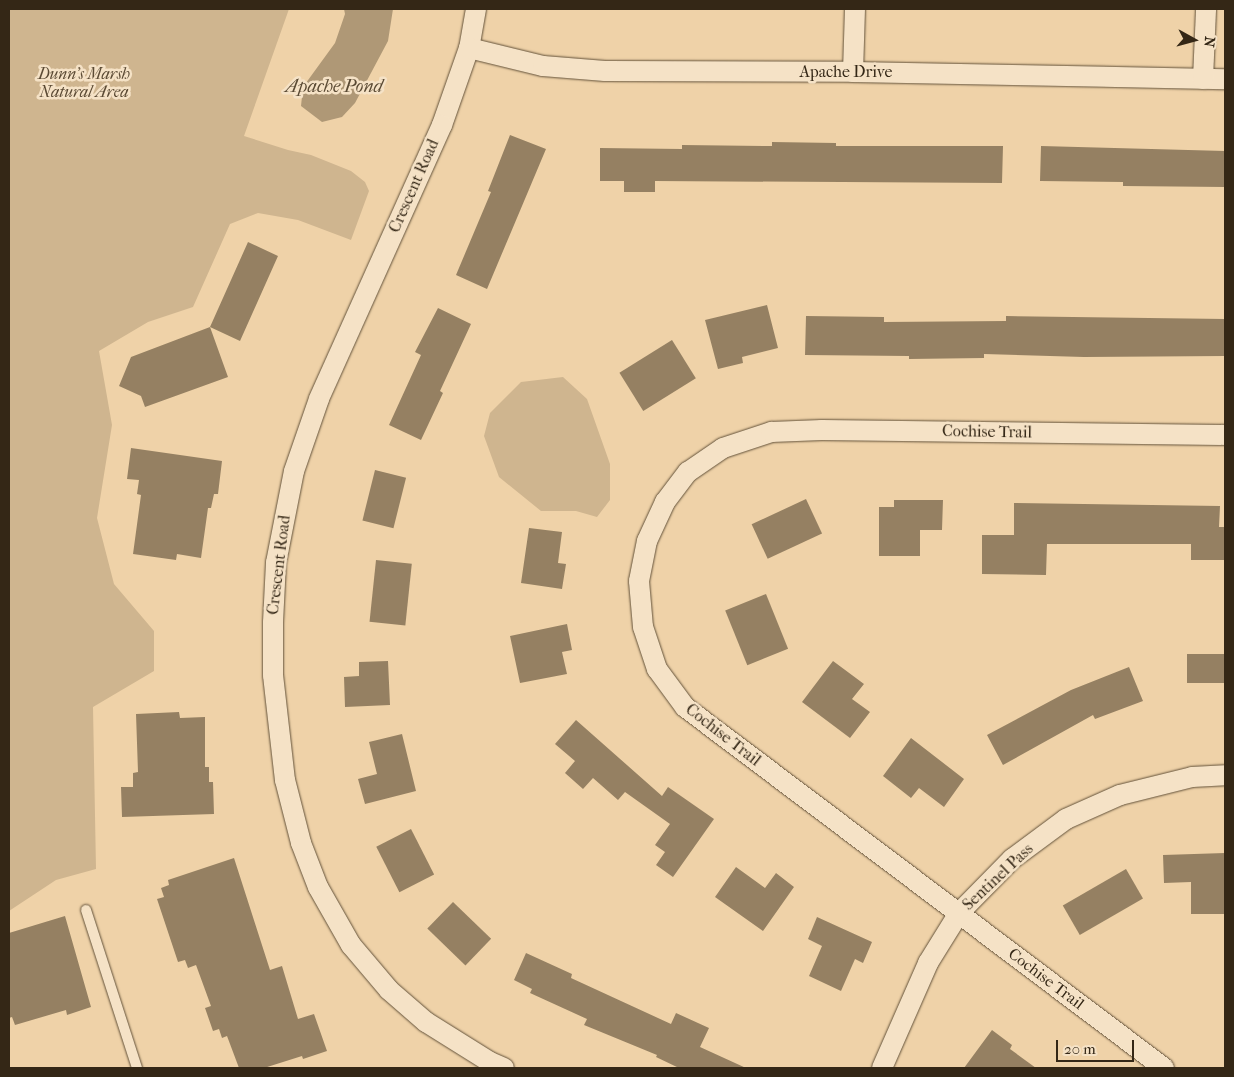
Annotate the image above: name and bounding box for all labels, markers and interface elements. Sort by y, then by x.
north arrow [1169,15,1219,65]
text: N [1200,36,1218,48]
street label: Apache Drive [800,62,892,82]
park label: Dunn's Marsh Natural Area [38,64,130,102]
water label: Apache Pond [285,76,383,98]
street label: Crescent Road [385,136,443,236]
street label: Cochise Trail [942,422,1032,442]
street label: Crescent Road [263,514,295,616]
street label: Cochise Trail [682,700,764,770]
street label: Sentinel Pass [959,839,1037,915]
street label: Cochise Trail [1004,944,1088,1014]
scale bar [1059,1030,1136,1062]
text: 20 m [1064,1040,1096,1058]

